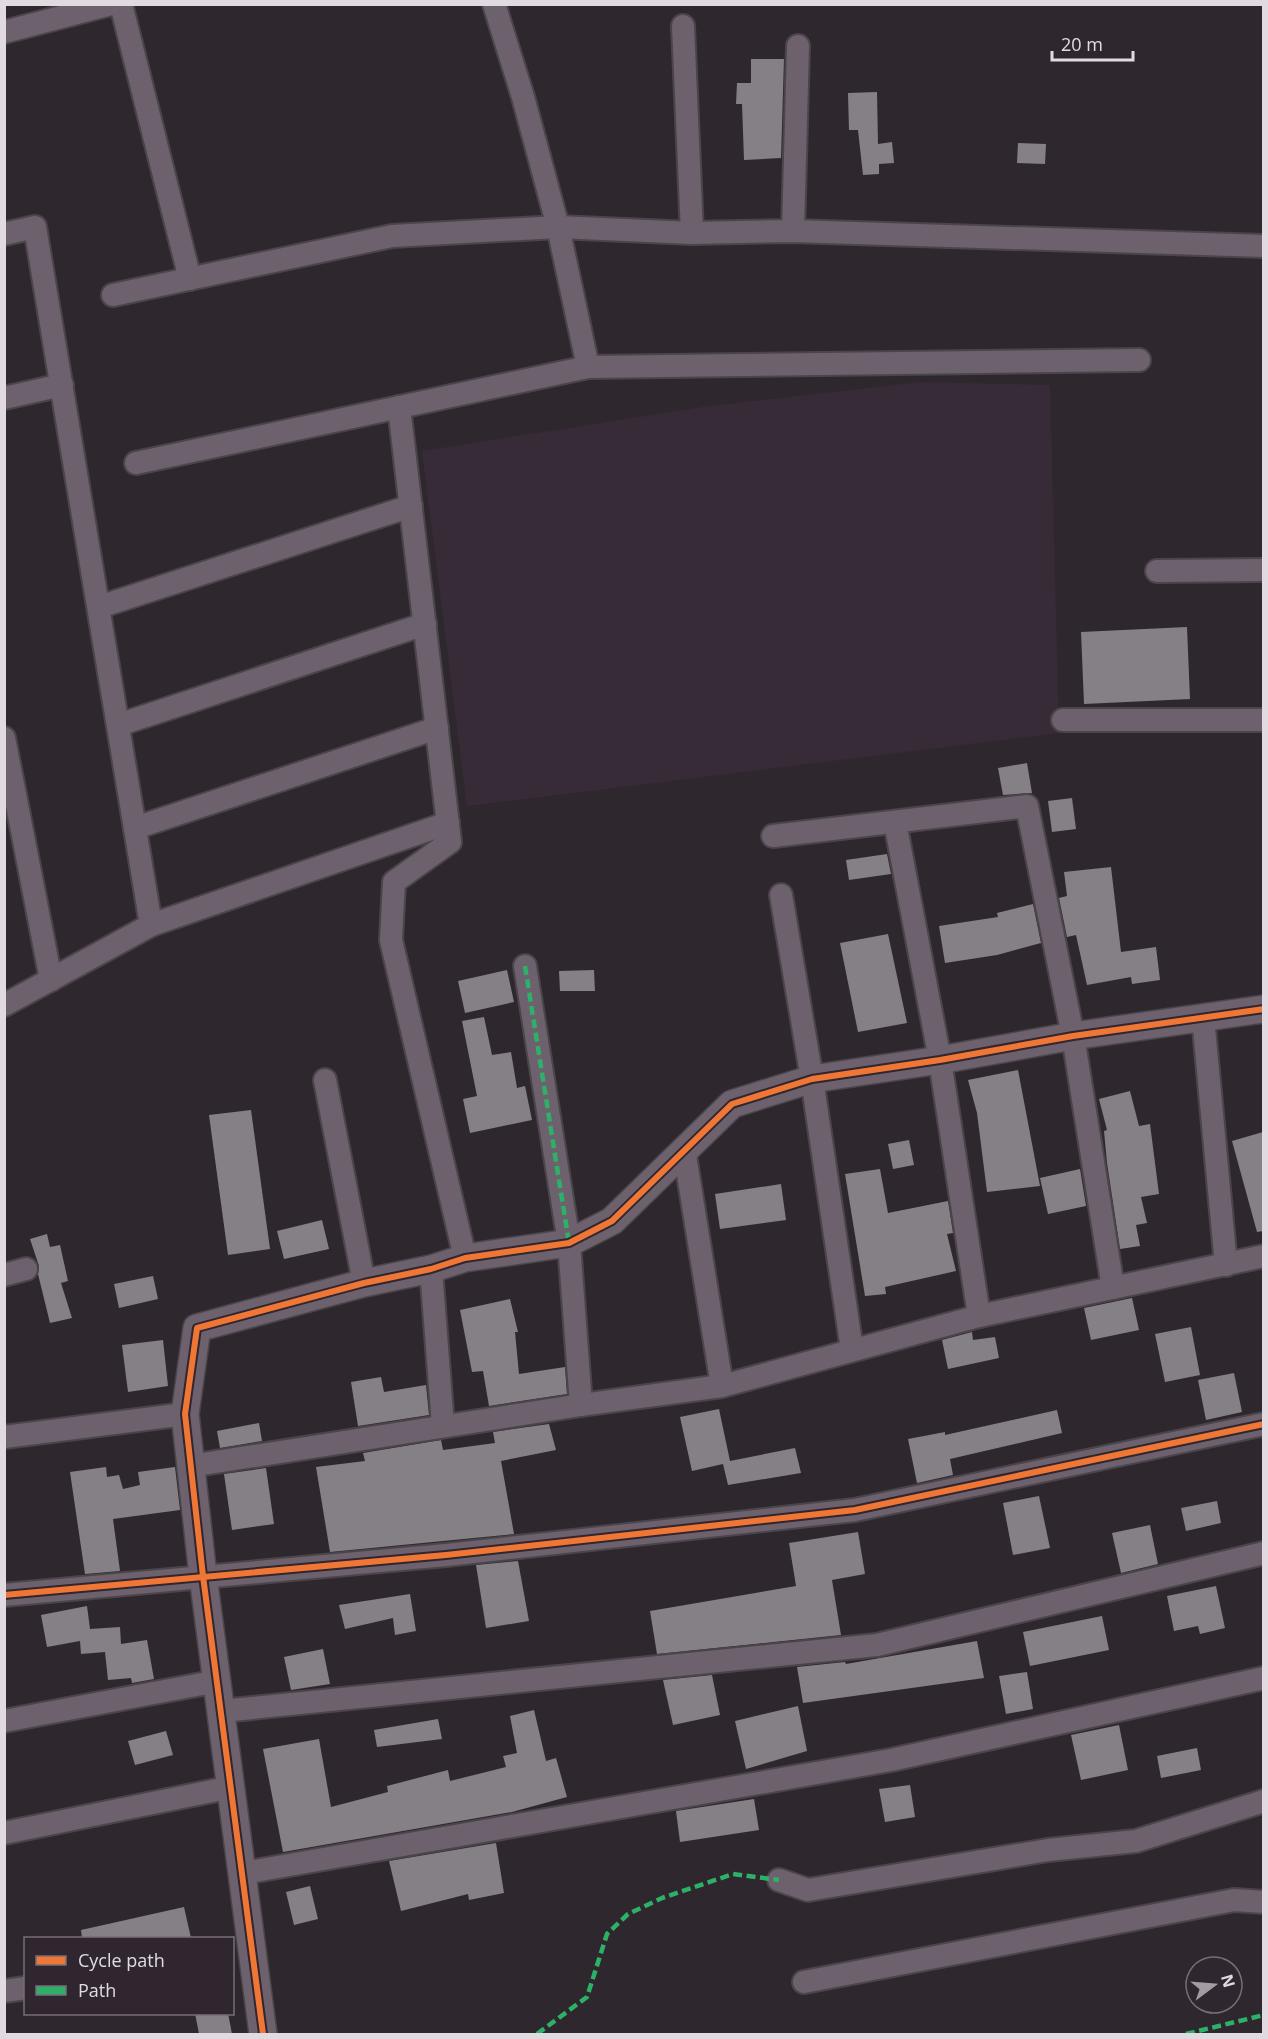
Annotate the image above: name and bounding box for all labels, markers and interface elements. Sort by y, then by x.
scale bar [1052,24,1133,62]
text: 20 m [1061,32,1103,56]
legend [24,1937,234,2015]
text: Cycle path [78,1948,165,1972]
north arrow [1184,1955,1244,2015]
text: N [1216,1972,1241,1990]
text: Path [78,1978,116,2002]

